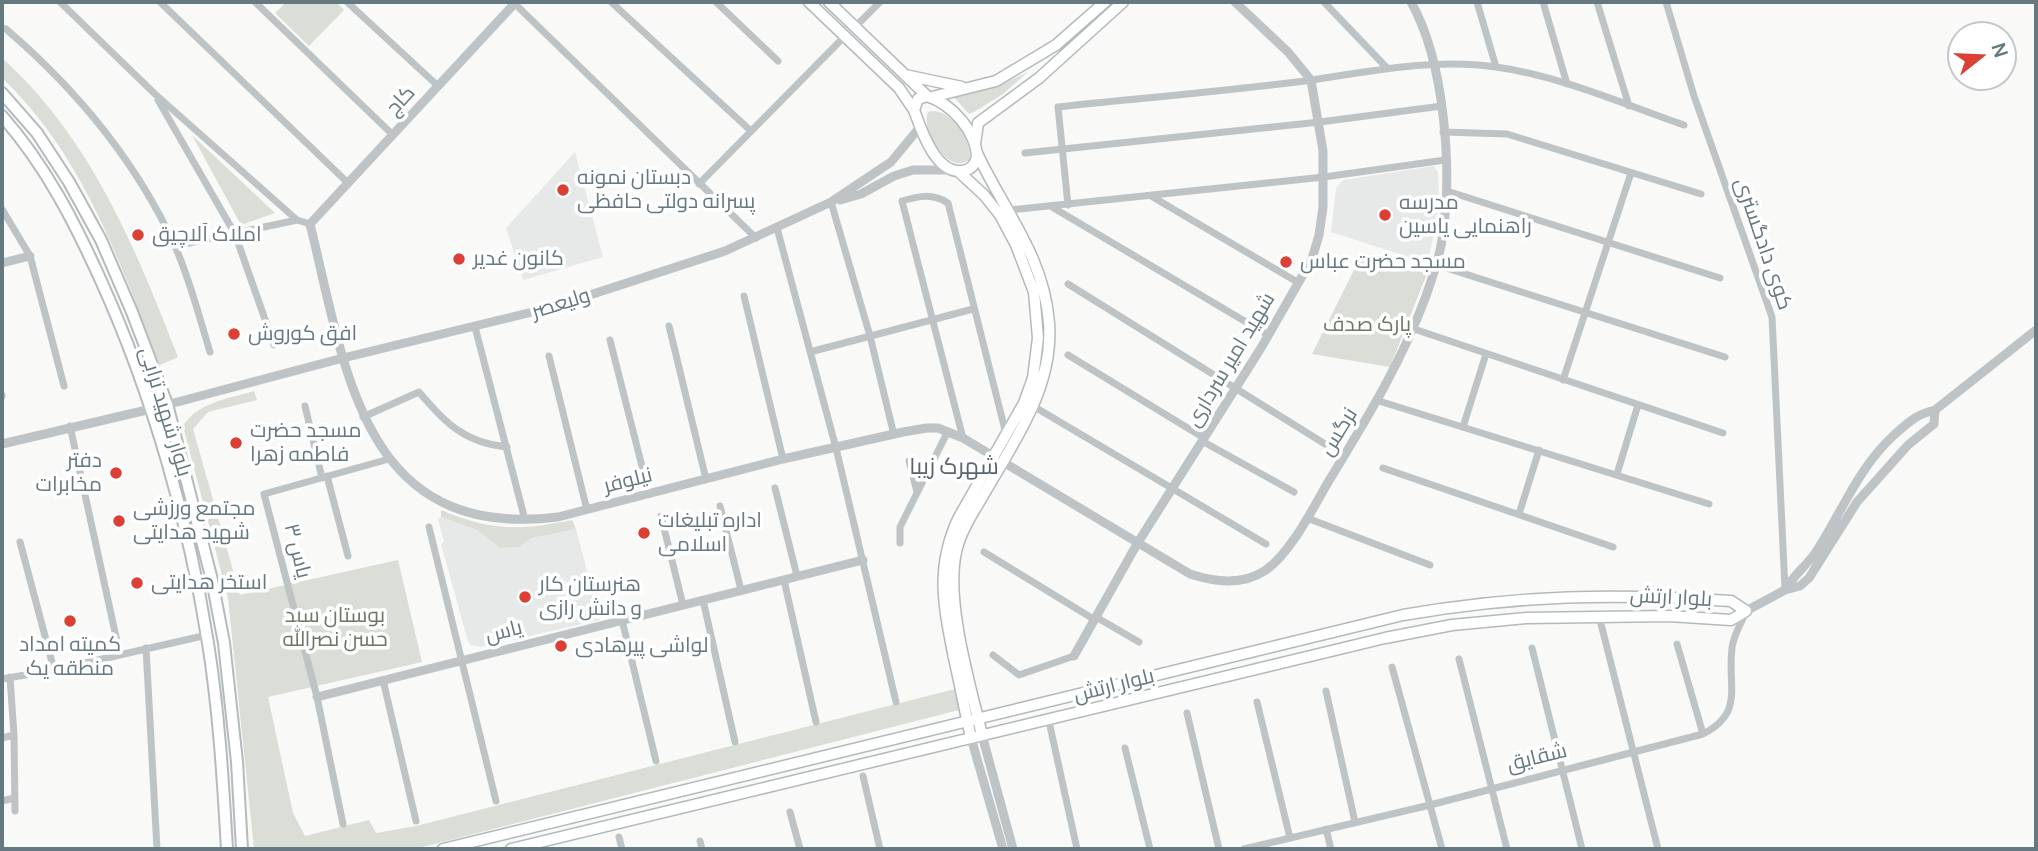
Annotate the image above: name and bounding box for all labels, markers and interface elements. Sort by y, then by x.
north arrow [1947,21,2017,91]
text: N [1986,40,2015,61]
street label: کاج [381,81,421,121]
place label: دبستان نمونه پسرانه دولتی حافظی [577,165,755,215]
street label: کوی دادگستری [1729,175,1797,313]
marker: دبستان نمونه پسرانه دولتی حافظی [555,182,571,198]
place label: مدرسه راهنمایی یاسین [1399,190,1532,240]
marker: مدرسه راهنمایی یاسین [1377,207,1393,223]
place label: املاک آلاچیق [152,222,262,248]
marker: املاک آلاچیق [130,227,146,243]
place label: کانون غدیر [473,246,564,272]
place label: مسجد حضرت عباس [1300,249,1466,275]
marker: کانون غدیر [451,251,467,267]
marker: مسجد حضرت عباس [1278,254,1294,270]
street label: ولیعصر [529,283,593,325]
street label: شهید امیر سرداری [1181,288,1281,432]
park label: پارک صدف [1323,312,1411,338]
place label: افق کوروش [248,321,357,347]
marker: افق کوروش [226,326,242,342]
street label: بلوار شهید ترابی [133,344,197,480]
street label: نرگس [1314,403,1364,461]
place label: مسجد حضرت فاطمه زهرا [250,418,361,468]
marker: مسجد حضرت فاطمه زهرا [228,435,244,451]
place label: دفتر مخابرات [36,448,102,498]
district label: شهرک زیبا [909,454,999,482]
street label: نیلوفر [601,463,655,499]
marker: دفتر مخابرات [108,465,124,481]
place label: مجتمع ورزشی شهید هدایتی [133,496,255,546]
place label: اداره تبلیغات اسلامی [658,508,762,558]
marker: مجتمع ورزشی شهید هدایتی [111,513,127,529]
street label: یاس ۳ [278,521,316,581]
marker: اداره تبلیغات اسلامی [636,525,652,541]
place label: استخر هدایتی [151,570,267,596]
place label: هنرستان کار و دانش رازی [539,572,642,622]
marker: استخر هدایتی [129,575,145,591]
street label: بلوار ارتش [1629,583,1713,613]
marker: هنرستان کار و دانش رازی [517,589,533,605]
park label: بوستان سید حسن نصرالله [282,603,388,653]
marker: کمیته امداد منطقه یک [62,613,78,629]
street label: یاس [483,615,525,649]
place label: کمیته امداد منطقه یک [19,632,121,682]
place label: لواشی پیرهادی [575,633,709,659]
marker: لواشی پیرهادی [553,638,569,654]
street label: بلوار ارتش [1071,664,1157,708]
street label: شقایق [1504,738,1570,778]

